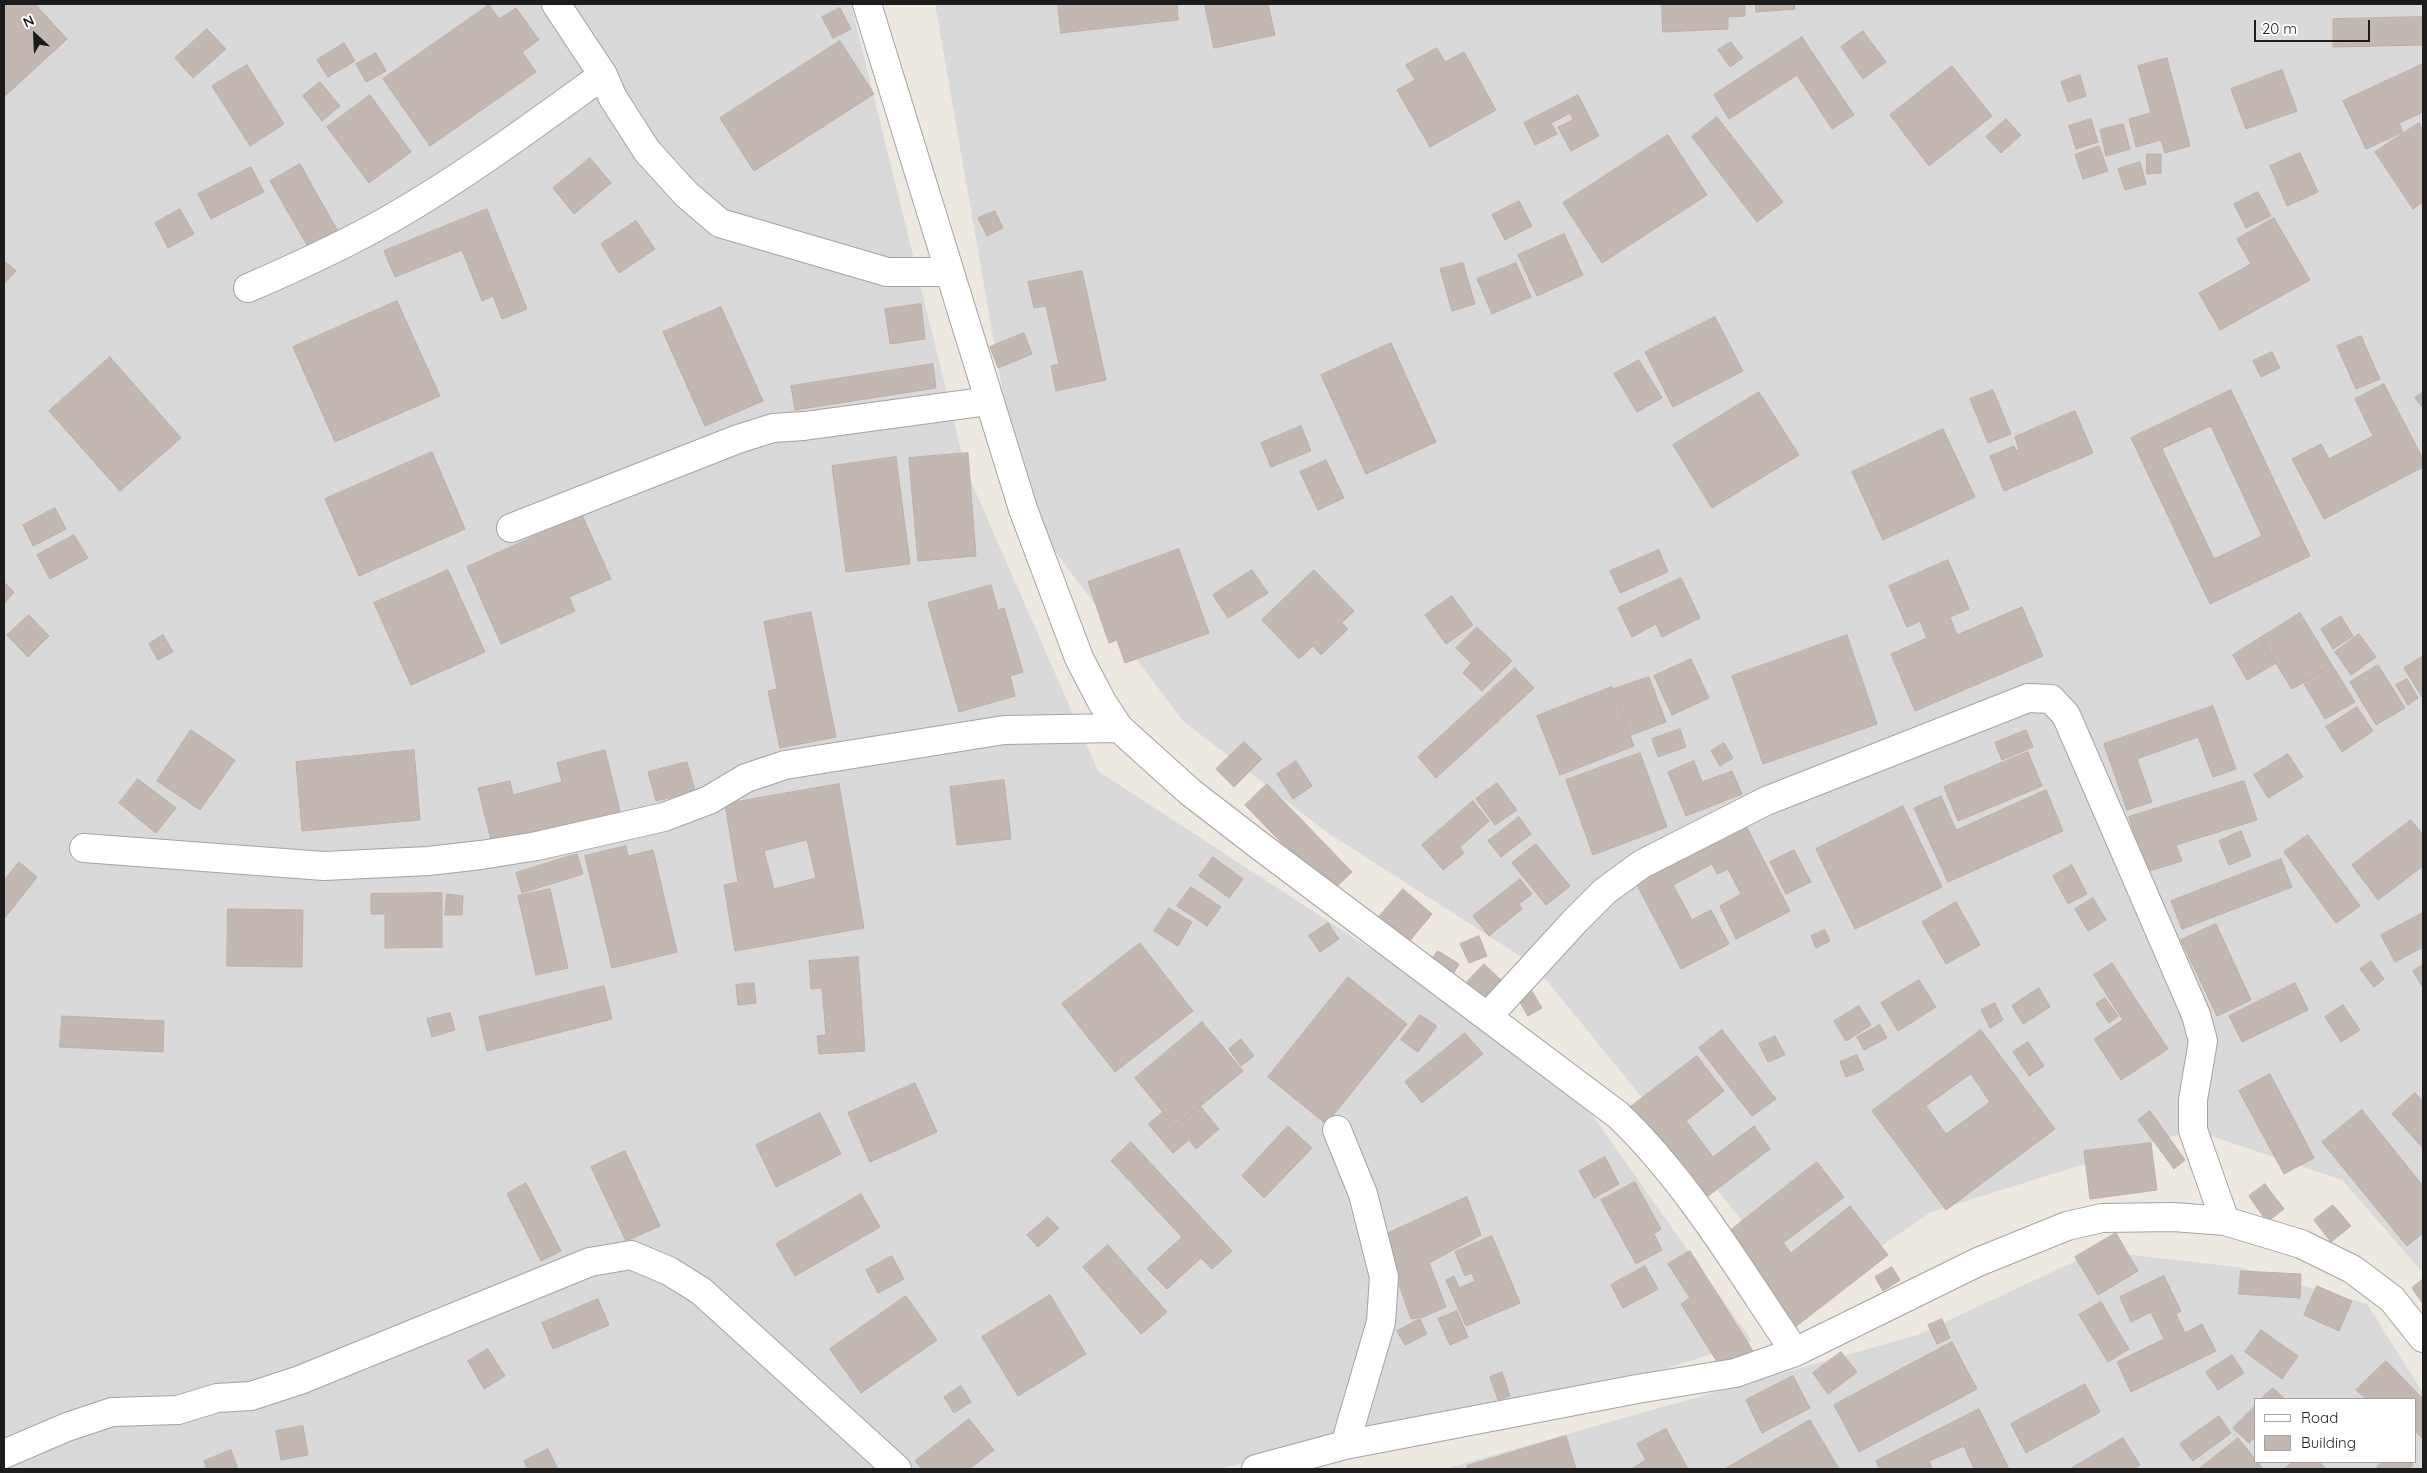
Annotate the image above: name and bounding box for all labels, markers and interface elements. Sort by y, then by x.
north arrow [10,10,60,60]
scale bar [2257,10,2373,42]
text: N [20,11,37,32]
text: 20 m [2262,19,2297,38]
legend [2254,1398,2417,1463]
text: Road [2301,1408,2338,1427]
text: Building [2301,1433,2356,1452]

